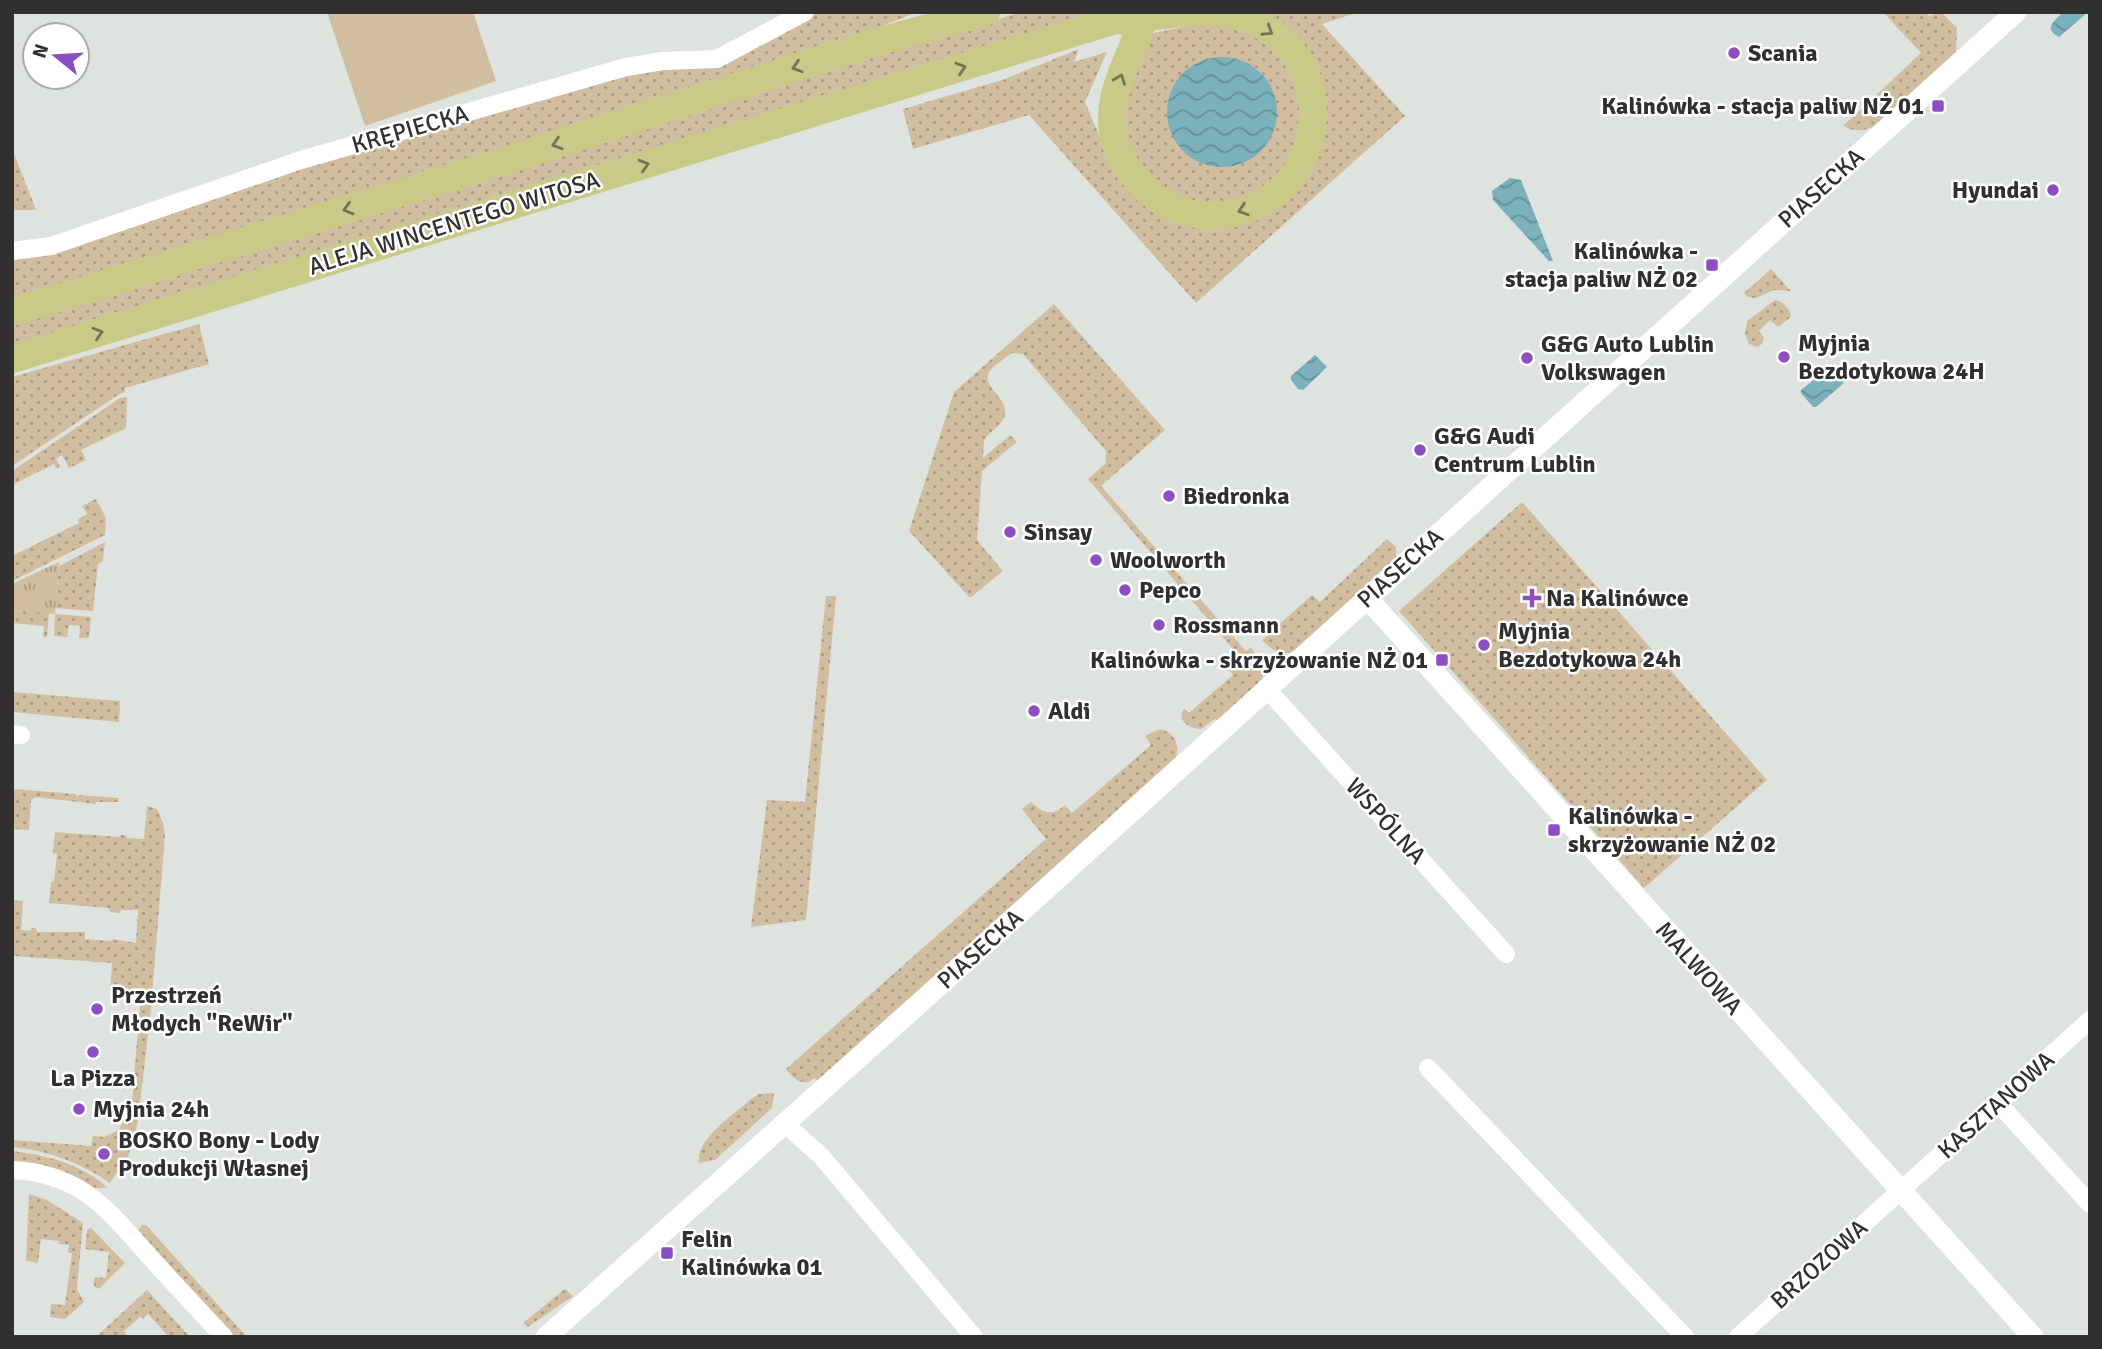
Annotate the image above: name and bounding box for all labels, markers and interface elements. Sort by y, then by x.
north arrow [21,21,91,91]
one-way arrow [1260,23,1273,35]
place label: Scania [1748,38,1818,68]
text: N [27,41,54,61]
marker: Scania [1726,45,1742,61]
one-way arrow [792,59,804,73]
one-way arrow [954,61,966,76]
one-way arrow [1112,73,1126,85]
place label: Kalinówka - stacja paliw NŻ 01 [1601,91,1924,121]
street label: KRĘPIECKA [348,98,472,160]
marker: Kalinówka - stacja paliw NŻ 01 [1930,98,1946,114]
one-way arrow [552,136,564,150]
street label: PIASECKA [1772,141,1870,234]
one-way arrow [637,159,649,174]
street label: ALEJA WINCENTEGO WITOSA [305,164,604,282]
place label: Hyundai [1952,175,2039,205]
marker: Hyundai [2045,182,2061,198]
one-way arrow [342,201,354,216]
one-way arrow [1237,202,1250,216]
place label: Kalinówka - stacja paliw NŻ 02 [1505,236,1698,294]
marker: Kalinówka - stacja paliw NŻ 02 [1704,257,1720,273]
one-way arrow [92,326,104,341]
place label: Myjnia Bezdotykowa 24H [1798,328,1985,386]
place label: G&G Auto Lublin Volkswagen [1541,329,1714,387]
marker: Myjnia Bezdotykowa 24H [1776,349,1792,365]
marker: G&G Auto Lublin Volkswagen [1519,350,1535,366]
place label: G&G Audi Centrum Lublin [1434,421,1596,479]
marker: G&G Audi Centrum Lublin [1412,442,1428,458]
place label: Biedronka [1183,481,1289,511]
marker: Biedronka [1161,488,1177,504]
place label: Sinsay [1024,517,1092,547]
street label: PIASECKA [1351,521,1449,614]
marker: Sinsay [1002,524,1018,540]
place label: Woolworth [1110,545,1226,575]
marker: Woolworth [1088,552,1104,568]
place label: Pepco [1139,575,1201,605]
marker: Pepco [1117,582,1133,598]
place label: Na Kalinówce [1546,583,1689,613]
marker: Na Kalinówce [1524,590,1540,606]
place label: Rossmann [1173,610,1279,640]
place label: Myjnia Bezdotykowa 24h [1498,616,1681,674]
marker: Rossmann [1151,617,1167,633]
marker: Myjnia Bezdotykowa 24h [1476,637,1492,653]
place label: Kalinówka - skrzyżowanie NŻ 01 [1090,645,1428,675]
marker: Kalinówka - skrzyżowanie NŻ 01 [1434,652,1450,668]
place label: Aldi [1048,696,1091,726]
marker: Aldi [1026,703,1042,719]
street label: WSPÓLNA [1339,772,1433,871]
place label: Kalinówka - skrzyżowanie NŻ 02 [1568,801,1776,859]
marker: Kalinówka - skrzyżowanie NŻ 02 [1546,822,1562,838]
street label: PIASECKA [931,902,1029,995]
street label: MALWOWA [1649,915,1749,1021]
place label: Przestrzeń Młodych "ReWir" [111,980,293,1038]
marker: Przestrzeń Młodych "ReWir" [89,1001,105,1017]
marker: La Pizza [85,1044,101,1060]
street label: KASZTANOWA [1931,1045,2061,1165]
place label: La Pizza [50,1063,136,1093]
place label: Myjnia 24h [93,1094,209,1124]
marker: Myjnia 24h [71,1101,87,1117]
place label: BOSKO Bony - Lody Produkcji Własnej [118,1125,319,1183]
marker: BOSKO Bony - Lody Produkcji Własnej [96,1146,112,1162]
street label: BRZOZOWA [1764,1212,1874,1315]
place label: Felin Kalinówka 01 [681,1224,822,1282]
marker: Felin Kalinówka 01 [659,1245,675,1261]

